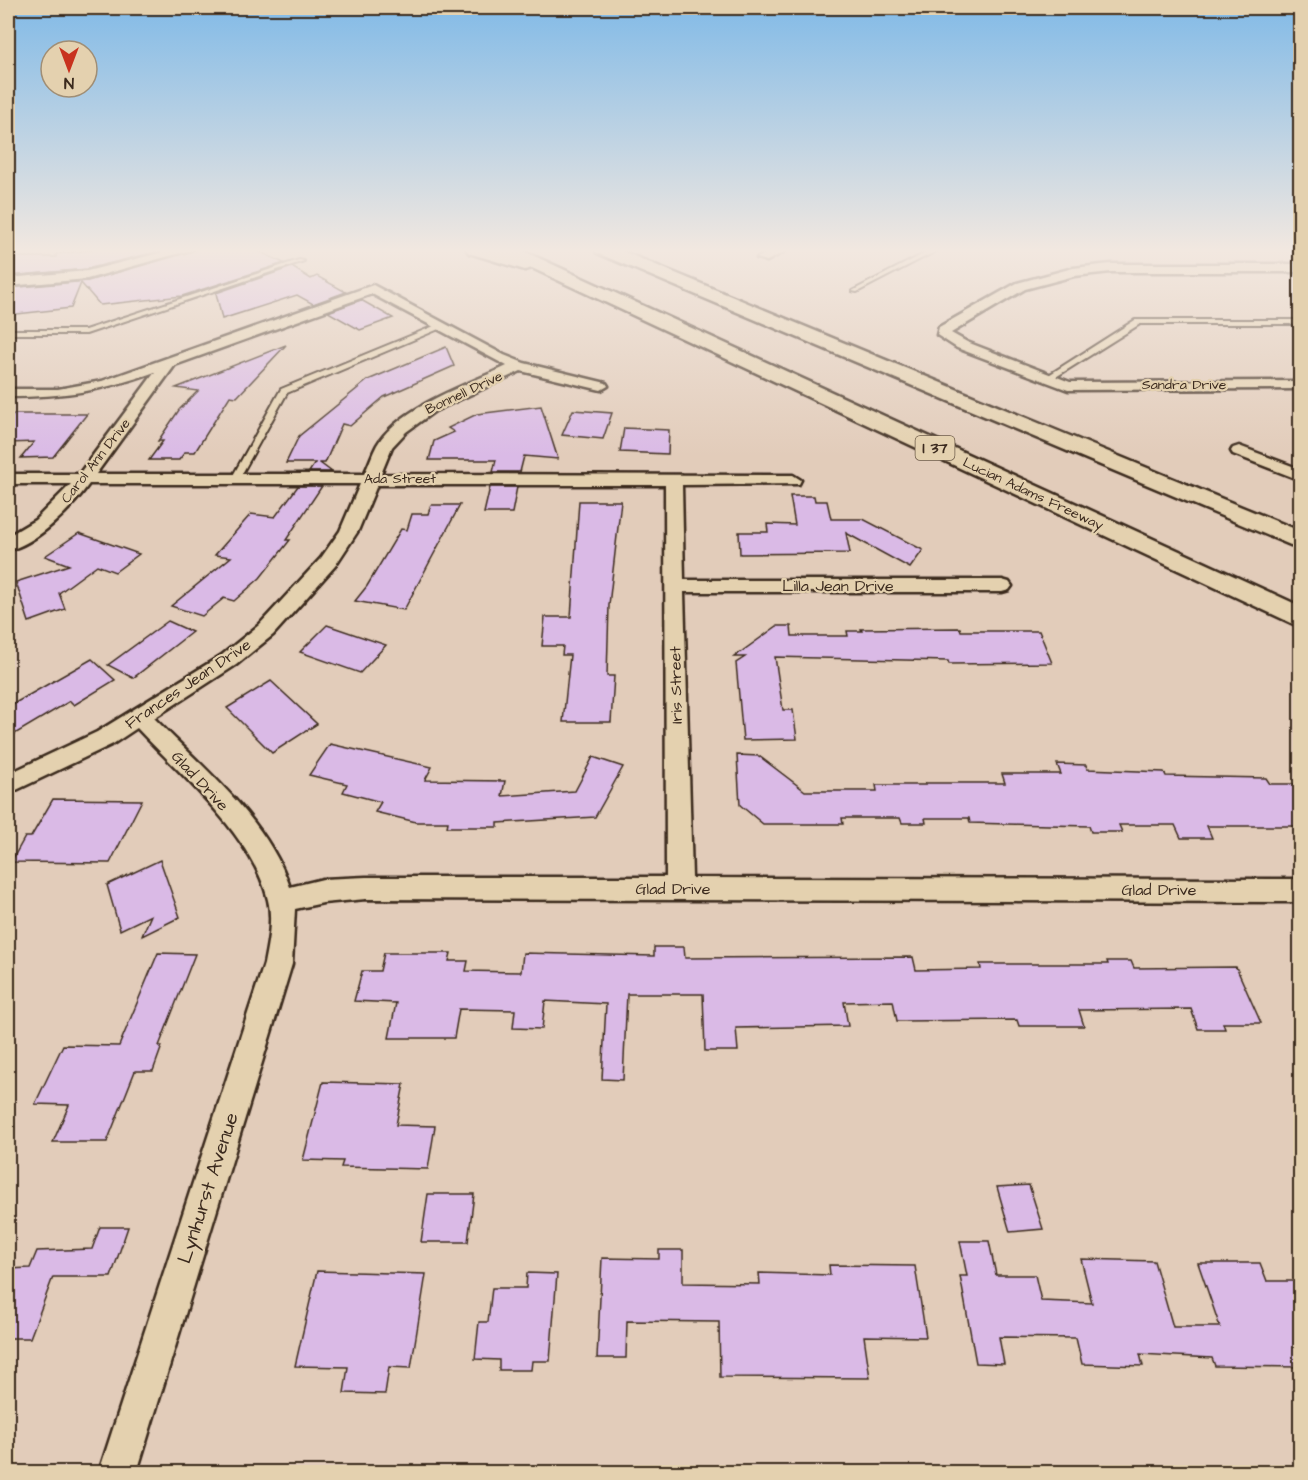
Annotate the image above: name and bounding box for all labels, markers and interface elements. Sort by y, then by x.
north arrow [39,39,99,99]
text: N [64,72,74,94]
street label: Bonnell Drive [422,366,506,420]
street label: Sandra Drive [1142,375,1227,395]
street label: Carol Ann Drive [56,414,136,508]
road number: I 37 [916,436,954,460]
street label: Lucian Adams Freeway [959,453,1107,536]
street label: Ada Street [364,469,436,489]
street label: Lilla Jean Drive [782,575,894,597]
street label: Frances Jean Drive [121,633,256,734]
street label: Iris Street [664,646,688,724]
street label: Glad Drive [166,746,234,816]
street label: Glad Drive [636,878,711,900]
street label: Glad Drive [1122,879,1197,901]
street label: Lynhurst Avenue [170,1109,247,1267]

